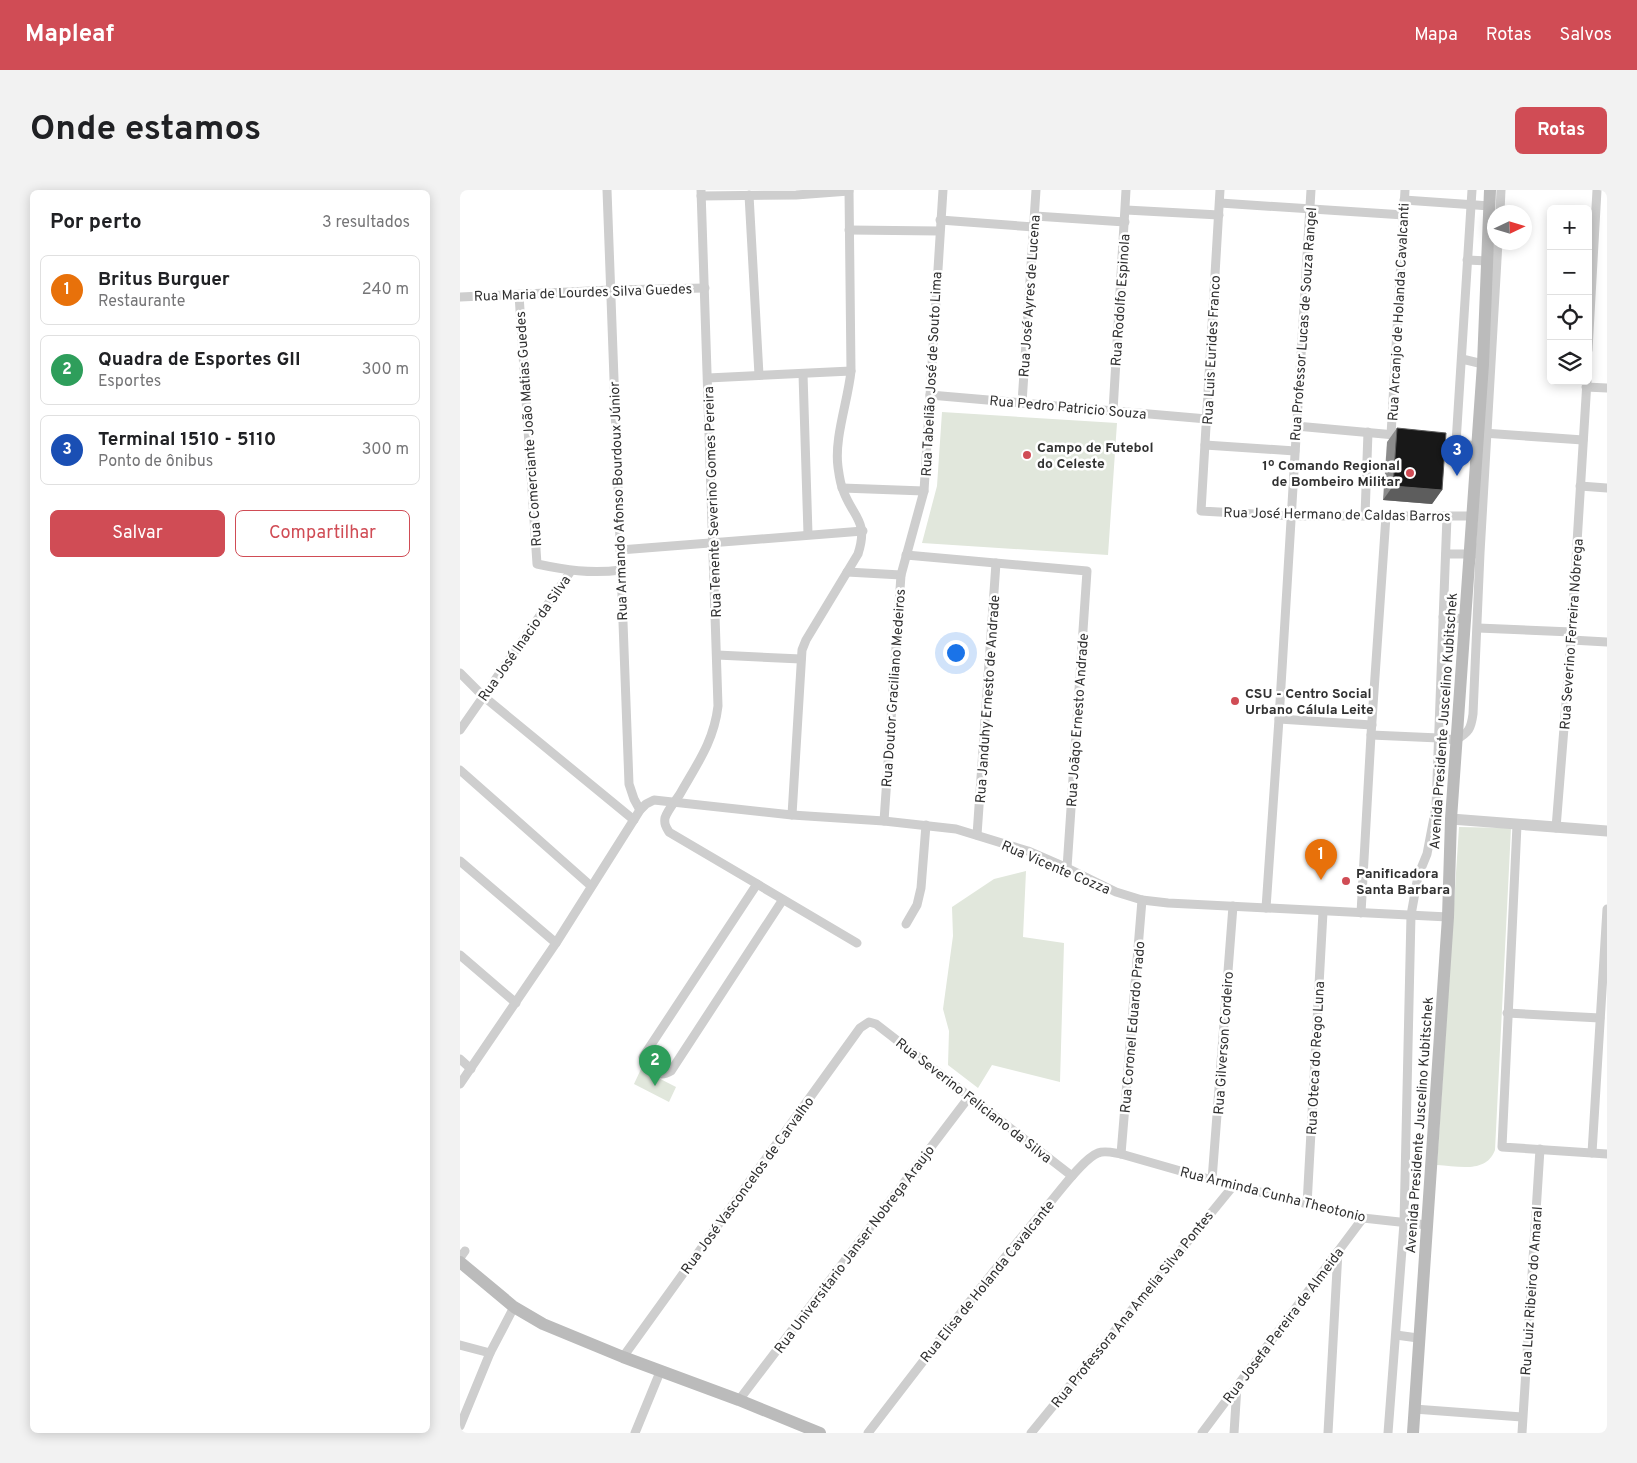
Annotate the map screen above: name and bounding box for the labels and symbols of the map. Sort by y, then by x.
street label: Rua Arcanjo de Holanda Cavalcanti [1385,203,1414,422]
north arrow [1487,205,1532,250]
street label: Rua Professor Lucas de Souza Rangel [1288,207,1321,442]
street label: Rua José Ayres de Lucena [1016,214,1045,378]
street label: Rua Rodolfo Espinola [1108,233,1135,367]
street label: Rua Tabelião José de Souto Lima [919,271,946,477]
street label: Rua Luis Eurides Franco [1200,275,1225,425]
street label: Rua Maria de Lourdes Silva Guedes [474,281,693,306]
street label: Rua Comerciante João Matias Guedes [513,311,546,547]
street label: Rua Armando Afonso Bourdoux Júnior [607,380,632,621]
street label: Rua Tenente Severino Gomes Pereira [701,386,726,618]
street label: Rua Pedro Patricio Souza [989,393,1147,424]
pin: 3 [1441,435,1473,476]
place label: Campo de Futebol do Celeste [1037,440,1154,473]
marker: Campo de Futebol do Celeste [1021,449,1033,461]
place label: 1º Comando Regional de Bombeiro Militar [1262,458,1400,491]
marker: 1º Comando Regional de Bombeiro Militar [1404,467,1416,479]
street label: Rua José Hermano de Caldas Barros [1223,505,1451,526]
street label: Rua Severino Ferreira Nóbrega [1557,538,1588,730]
street label: Rua José Inacio da Silva [475,573,575,705]
street label: Rua Doutor Graciliano Medeiros [879,588,910,788]
street label: Avenida Presidente Juscelino Kubitschek [1427,592,1462,850]
street label: Rua Janduhy Ernesto de Andrade [973,594,1004,804]
street label: Rua Joãqo Ernesto Andrade [1064,633,1093,808]
your location [943,640,969,666]
place label: CSU - Centro Social Urbano Cálula Leite [1245,686,1374,719]
marker: CSU - Centro Social Urbano Cálula Leite [1229,695,1241,707]
street label: Rua Vicente Cozza [998,838,1112,899]
pin: 1 [1305,839,1337,880]
place label: Panificadora Santa Barbara [1356,866,1450,899]
marker: Panificadora Santa Barbara [1340,875,1352,887]
street label: Rua Coronel Eduardo Prado [1118,940,1150,1114]
street label: Rua Gilverson Cordeiro [1211,971,1238,1115]
street label: Rua Oteca do Rego Luna [1304,981,1329,1135]
street label: Avenida Presidente Juscelino Kubitschek [1403,996,1438,1254]
street label: Rua Severino Feliciano da Silva [892,1035,1054,1167]
pin: 2 [639,1045,671,1086]
street label: Rua José Vasconcelos de Carvalho [678,1094,818,1278]
street label: Rua Universitario Janser Nobrega Araujo [771,1142,939,1357]
street label: Rua Arminda Cunha Theotonio [1178,1164,1367,1227]
street label: Rua Elisa de Holanda Cavalcante [917,1197,1059,1366]
street label: Rua Luiz Ribeiro do Amaral [1518,1206,1547,1376]
street label: Rua Professora Ana Amelia Silva Pontes [1048,1208,1218,1412]
street label: Rua Josefa Pereira de Almeida [1220,1245,1348,1407]

